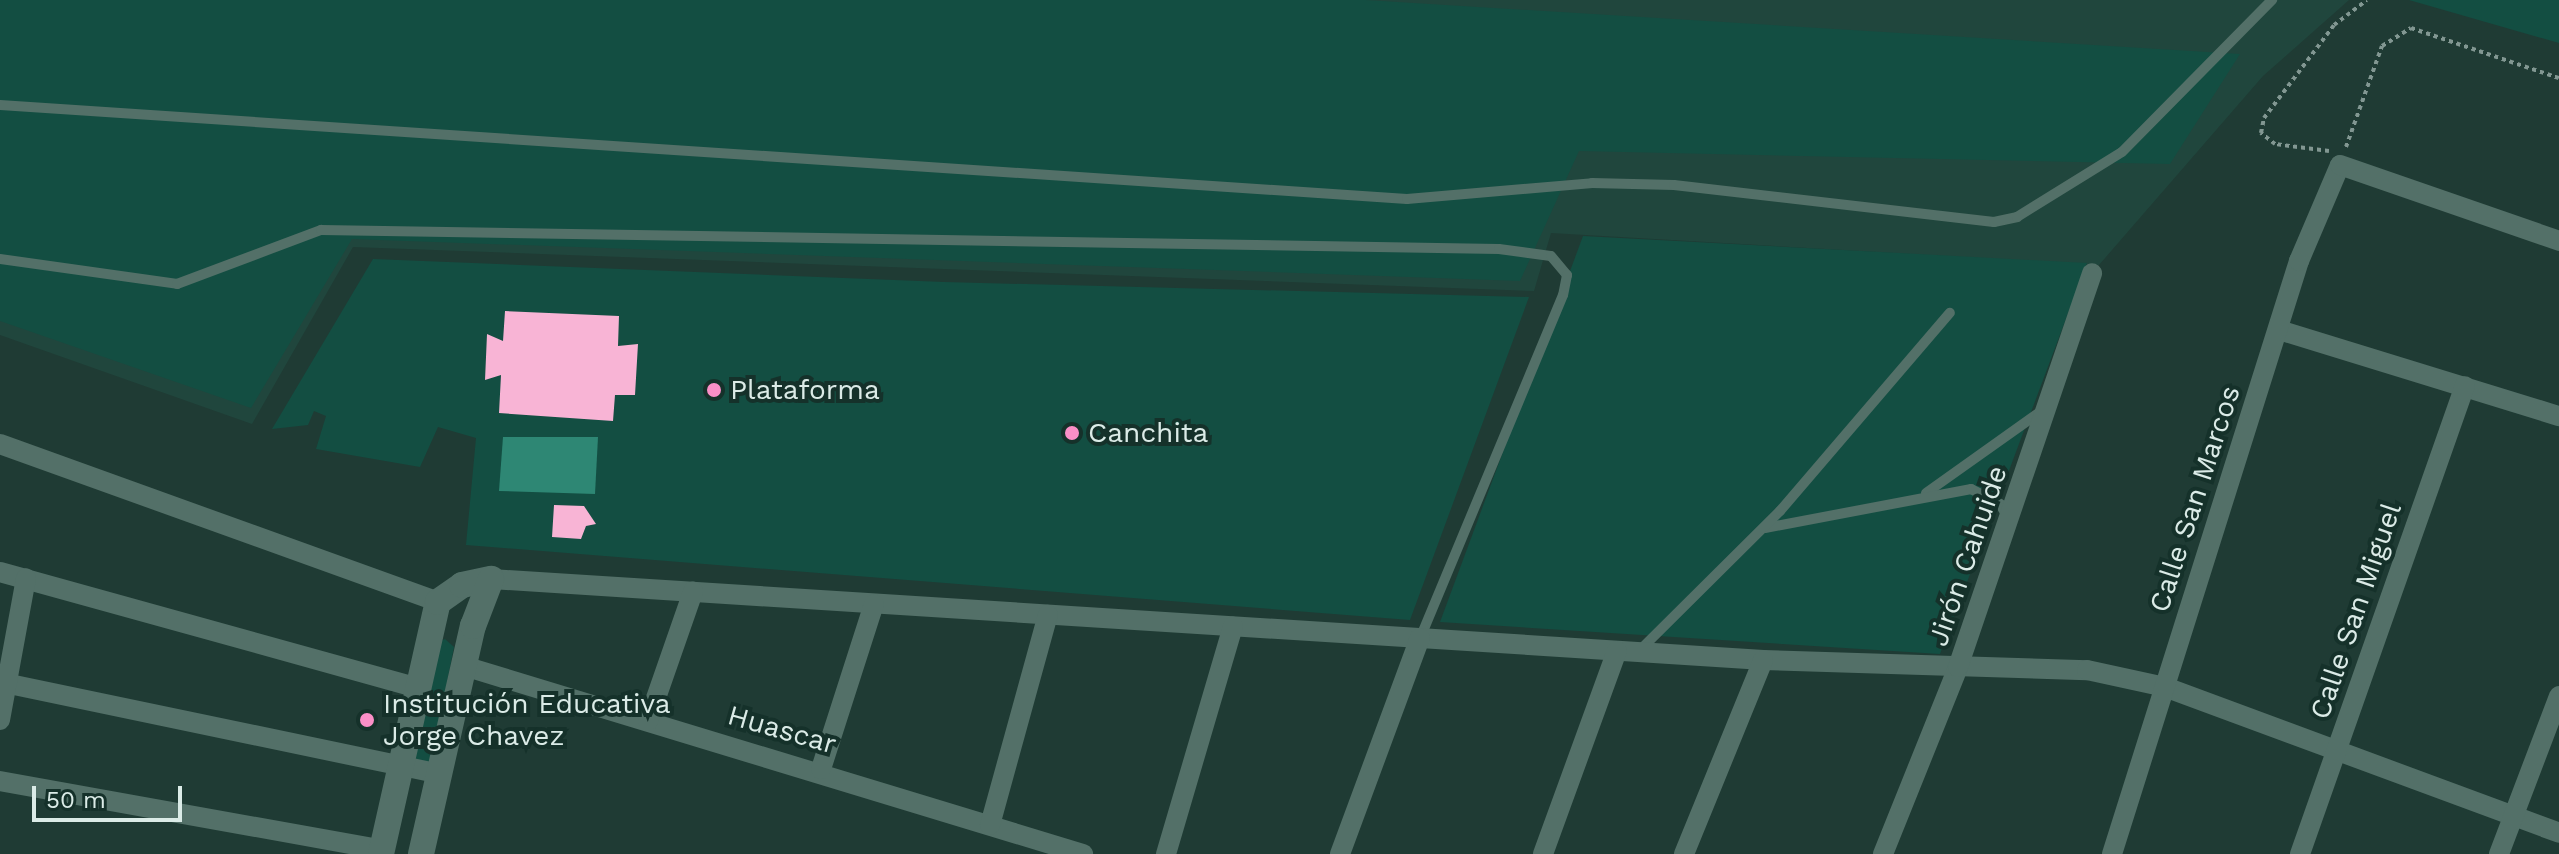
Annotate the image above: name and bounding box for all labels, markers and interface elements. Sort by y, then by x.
place label: Plataforma [730,373,880,407]
marker: Plataforma [705,381,723,399]
street label: Calle San Marcos [2143,382,2247,616]
place label: Canchita [1088,416,1208,450]
marker: Canchita [1063,424,1081,442]
street label: Jirón Cahuide [1921,461,2015,651]
street label: Calle San Miguel [2303,498,2409,724]
place label: Institución Educativa Jorge Chavez [383,687,671,753]
street label: Huascar [724,699,840,761]
marker: Institución Educativa Jorge Chavez [358,711,376,729]
scale bar [36,770,186,820]
text: 50 m [46,786,106,814]

